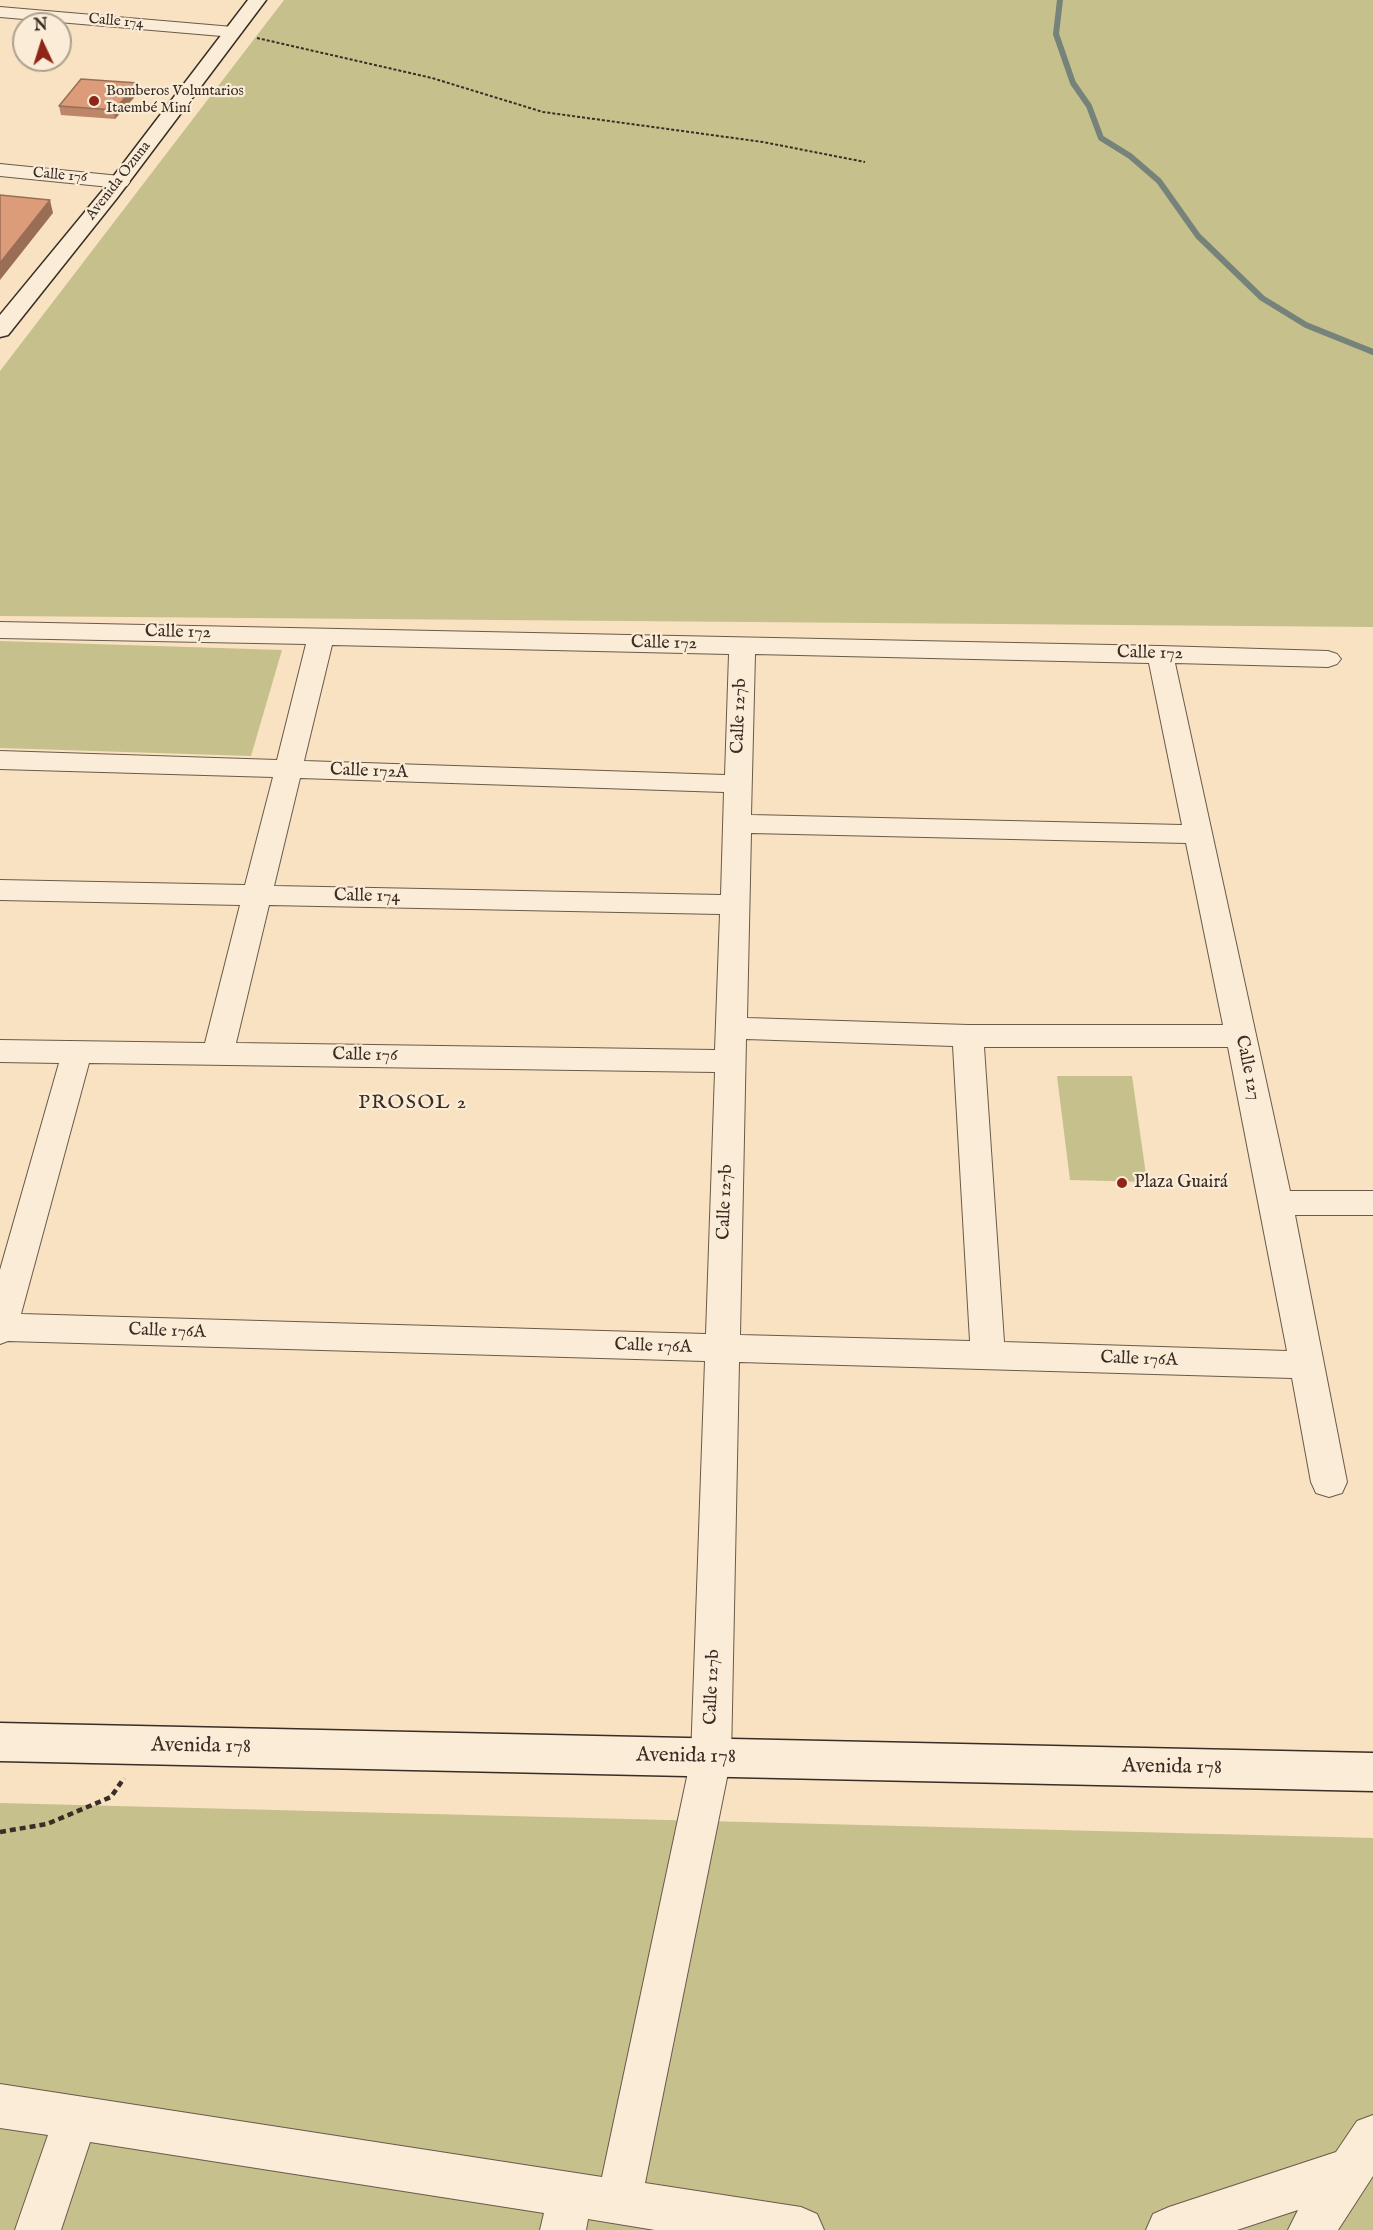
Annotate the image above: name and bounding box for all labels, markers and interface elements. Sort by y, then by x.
street label: Calle 174 [88,11,144,33]
north arrow [12,12,72,72]
text: N [33,16,48,36]
place label: Bomberos Voluntarios Itaembé Miní [106,83,244,118]
marker: Bomberos Voluntarios Itaembé Miní [87,94,101,108]
street label: Avenida Ozuna [83,138,155,224]
street label: Calle 176 [32,165,88,187]
street label: Calle 172 [145,622,211,644]
street label: Calle 172 [631,633,697,655]
street label: Calle 172 [1117,643,1183,665]
street label: Calle 127b [728,678,752,754]
street label: Calle 172A [329,760,409,784]
street label: Calle 174 [334,886,400,908]
street label: Calle 127 [1230,1033,1264,1103]
street label: Calle 176 [332,1045,398,1067]
district label: PROSOL 2 [358,1092,468,1116]
street label: Calle 127b [714,1164,738,1240]
place label: Plaza Guairá [1134,1172,1228,1194]
marker: Plaza Guairá [1115,1176,1129,1190]
street label: Calle 176A [128,1320,206,1344]
street label: Calle 176A [614,1335,692,1359]
street label: Calle 176A [1100,1348,1178,1372]
street label: Calle 127b [701,1649,725,1725]
street label: Avenida 178 [151,1734,251,1760]
street label: Avenida 178 [636,1744,736,1770]
street label: Avenida 178 [1122,1755,1222,1781]

